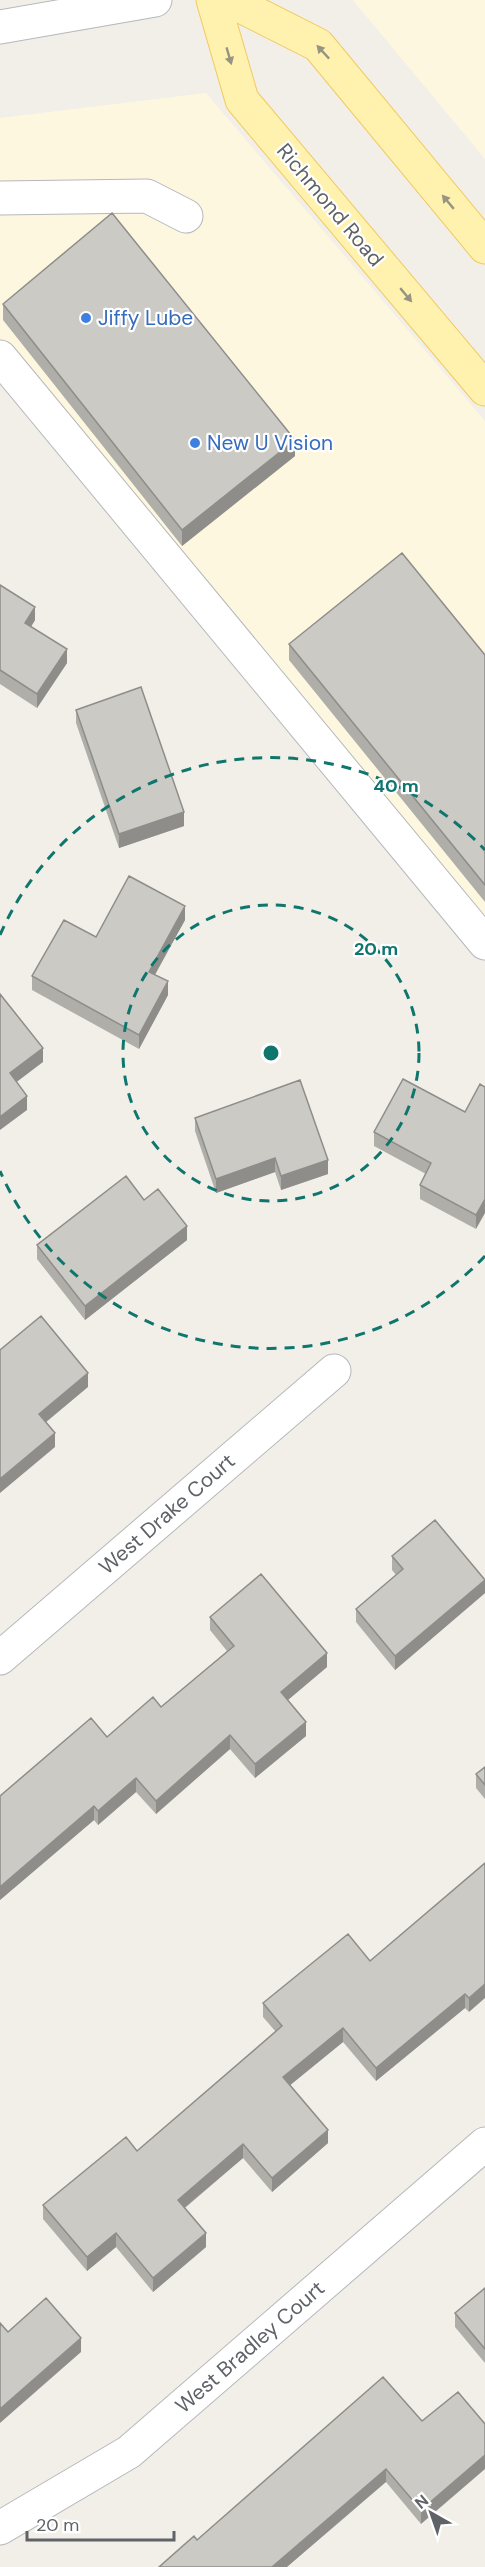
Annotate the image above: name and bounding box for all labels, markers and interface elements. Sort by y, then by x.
one-way arrow [316,44,330,59]
one-way arrow [225,47,234,65]
street label: Richmond Road [270,138,390,272]
one-way arrow [441,194,454,210]
one-way arrow [399,287,412,303]
place label: Jiffy Lube [98,304,193,332]
marker: Jiffy Lube [79,311,93,325]
place label: New U Vision [207,429,333,457]
marker: New U Vision [188,436,202,450]
text: 40 m [373,774,419,798]
text: 20 m [354,937,398,961]
centre of rings [261,1043,281,1063]
street label: West Drake Court [93,1447,241,1581]
street label: West Bradley Court [169,2274,331,2420]
north arrow [401,2483,461,2543]
text: N [410,2490,433,2514]
scale bar [27,2504,174,2542]
text: 20 m [36,2513,79,2537]

